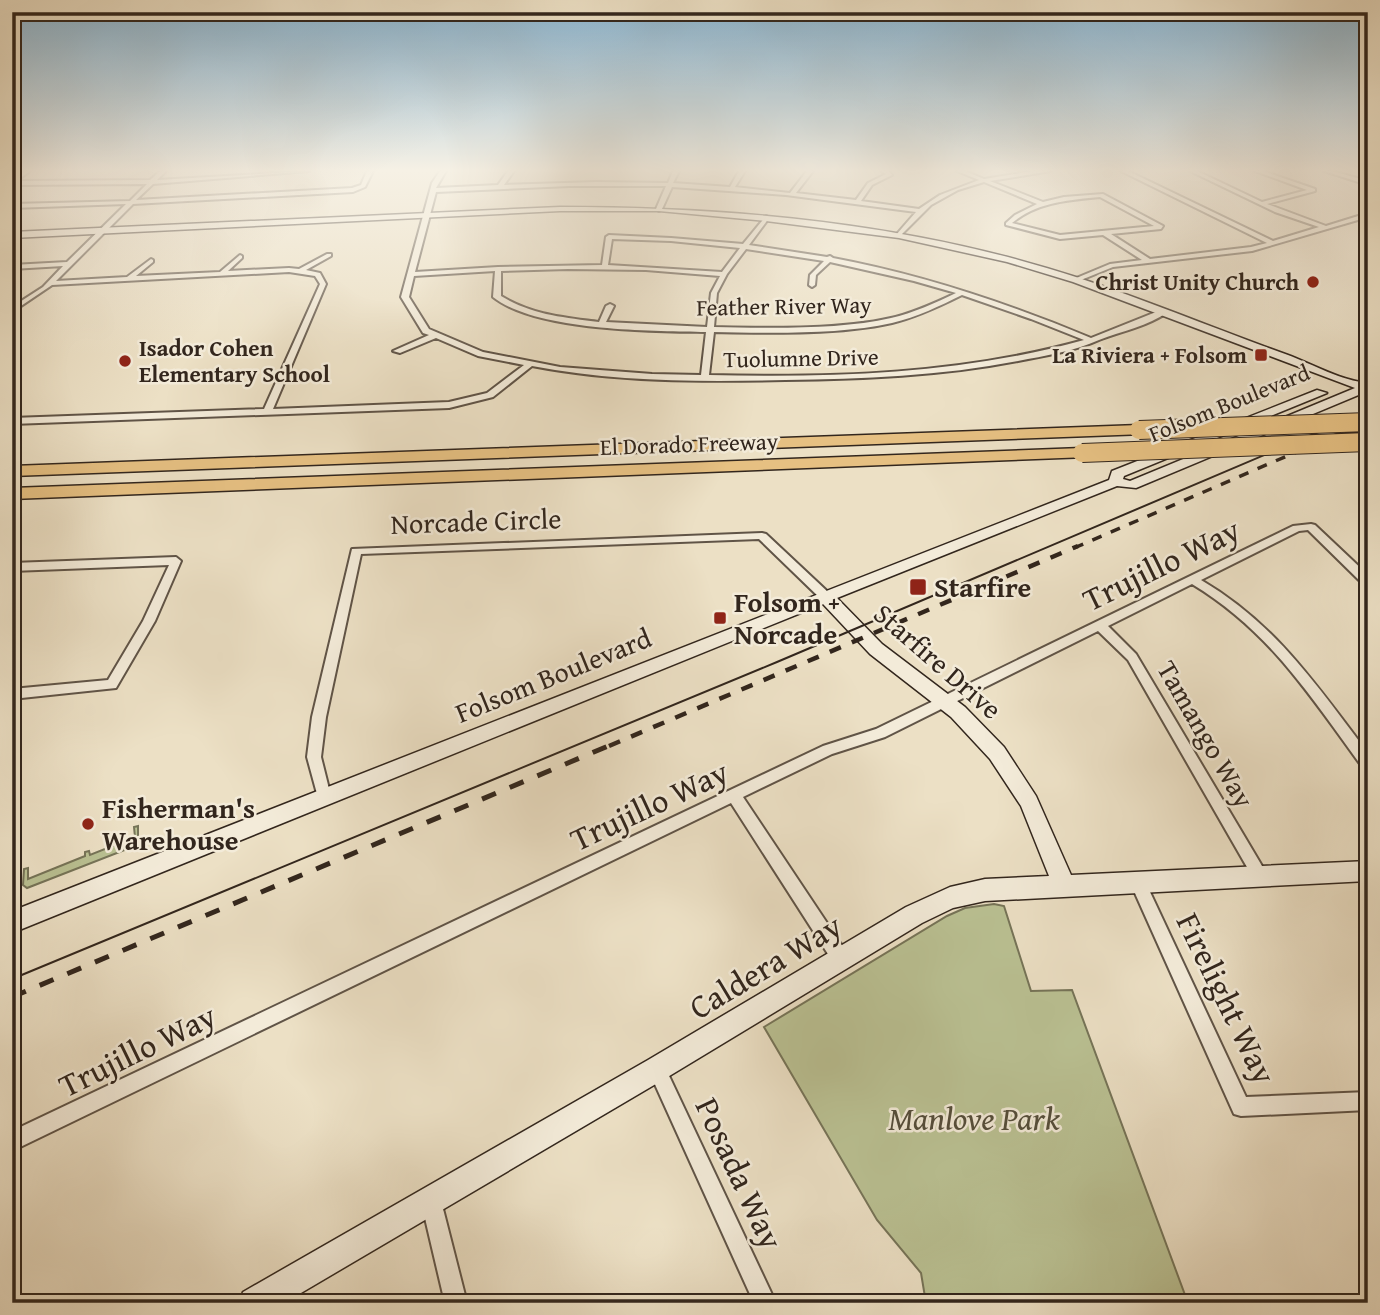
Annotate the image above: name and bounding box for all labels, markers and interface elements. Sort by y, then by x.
place label: Christ Unity Church [1095,265,1299,298]
marker: Christ Unity Church [1305,274,1321,290]
street label: Feather River Way [696,287,872,324]
place label: Isador Cohen Elementary School [139,331,330,390]
place label: La Riviera + Folsom [1052,338,1247,371]
street label: Tuolumne Drive [723,340,879,375]
marker: La Riviera + Folsom [1253,347,1269,363]
marker: Isador Cohen Elementary School [117,353,133,369]
street label: Folsom Boulevard [1143,355,1315,450]
street label: El Dorado Freeway [599,424,779,463]
street label: Norcade Circle [390,497,562,544]
street label: Trujillo Way [1074,505,1248,623]
place label: Starfire [934,566,1031,607]
marker: Starfire [908,577,928,597]
place label: Folsom + Norcade [734,581,840,654]
street label: Starfire Drive [865,593,1012,728]
marker: Folsom + Norcade [712,610,728,626]
street label: Folsom Boulevard [449,616,657,733]
street label: Tamango Way [1148,653,1265,815]
street label: Trujillo Way [562,747,736,863]
place label: Fisherman's Warehouse [102,787,255,860]
marker: Fisherman's Warehouse [80,816,96,832]
street label: Caldera Way [679,901,851,1031]
street label: Firelight Way [1165,904,1289,1092]
street label: Trujillo Way [50,991,224,1109]
street label: Posada Way [684,1089,796,1257]
park label: Manlove Park [888,1094,1061,1142]

